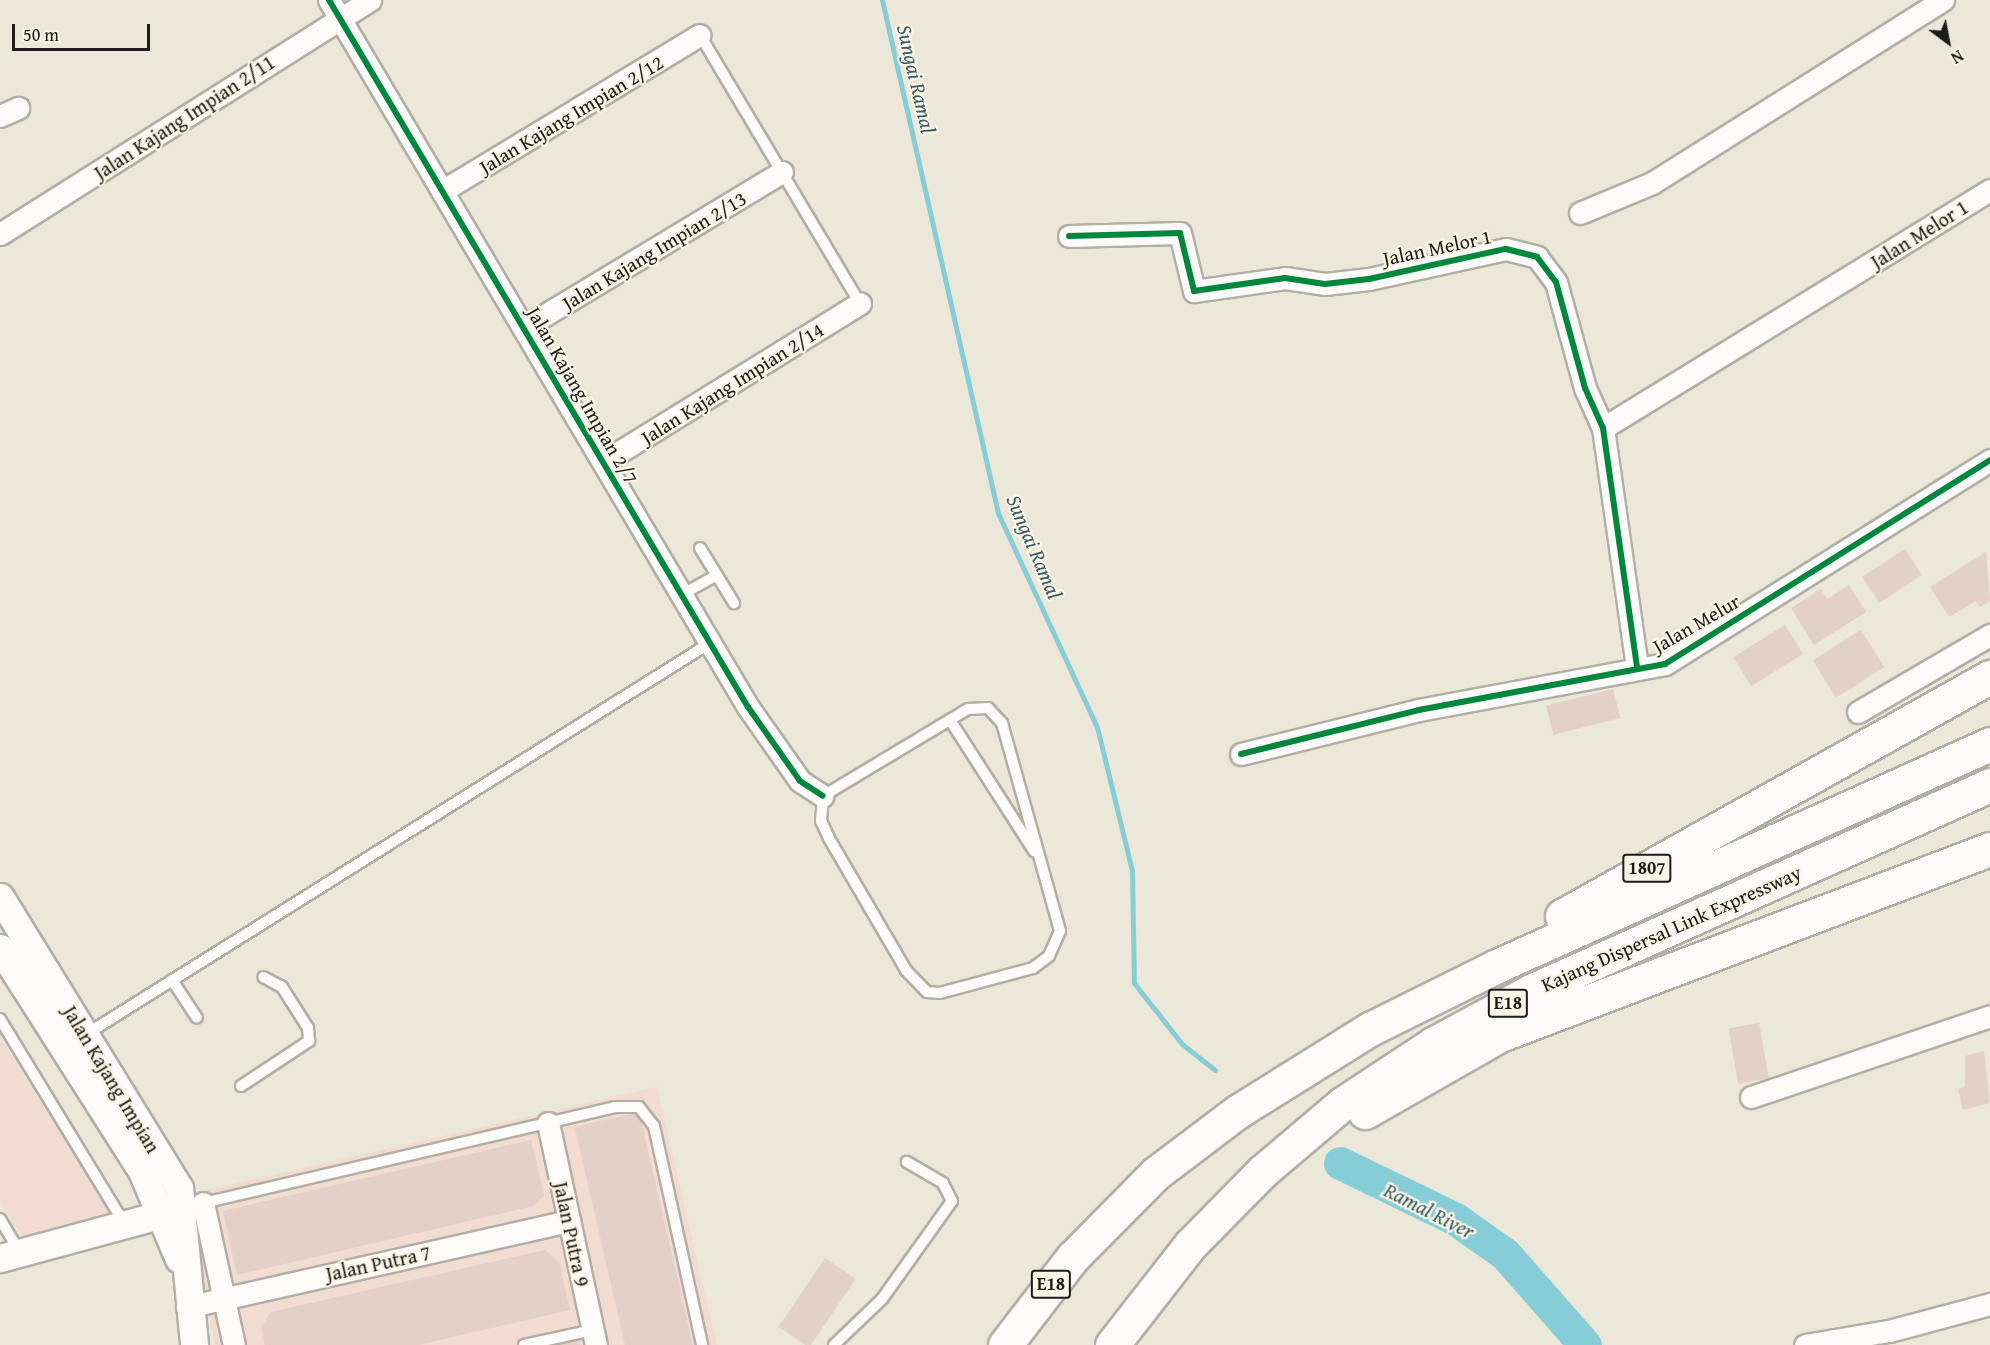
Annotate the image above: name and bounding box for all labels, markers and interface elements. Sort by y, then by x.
scale bar [15,12,153,50]
north arrow [1918,12,1978,72]
text: 50 m [23,21,59,48]
water label: Sungai Ramal [891,22,941,136]
text: N [1947,44,1968,70]
street label: Jalan Kajang Impian 2/11 [89,50,279,184]
street label: Jalan Kajang Impian 2/12 [475,50,667,178]
street label: Jalan Kajang Impian 2/13 [558,186,750,314]
street label: Jalan Melor 1 [1866,195,1972,273]
street label: Jalan Melor 1 [1381,224,1493,270]
street label: Jalan Kajang Impian 2/7 [522,302,644,488]
street label: Jalan Kajang Impian 2/14 [636,317,828,449]
water label: Sungai Ramal [1001,491,1067,603]
street label: Jalan Melur [1648,588,1744,658]
road number: 1807 [1622,853,1672,883]
street label: Kajang Dispersal Link Expressway [1537,860,1805,996]
road number: E18 [1487,988,1529,1018]
street label: Jalan Kajang Impian [59,1001,165,1157]
water label: Ramal River [1380,1178,1478,1244]
street label: Jalan Putra 9 [549,1179,595,1289]
street label: Jalan Putra 7 [323,1240,433,1286]
road number: E18 [1030,1269,1072,1299]

